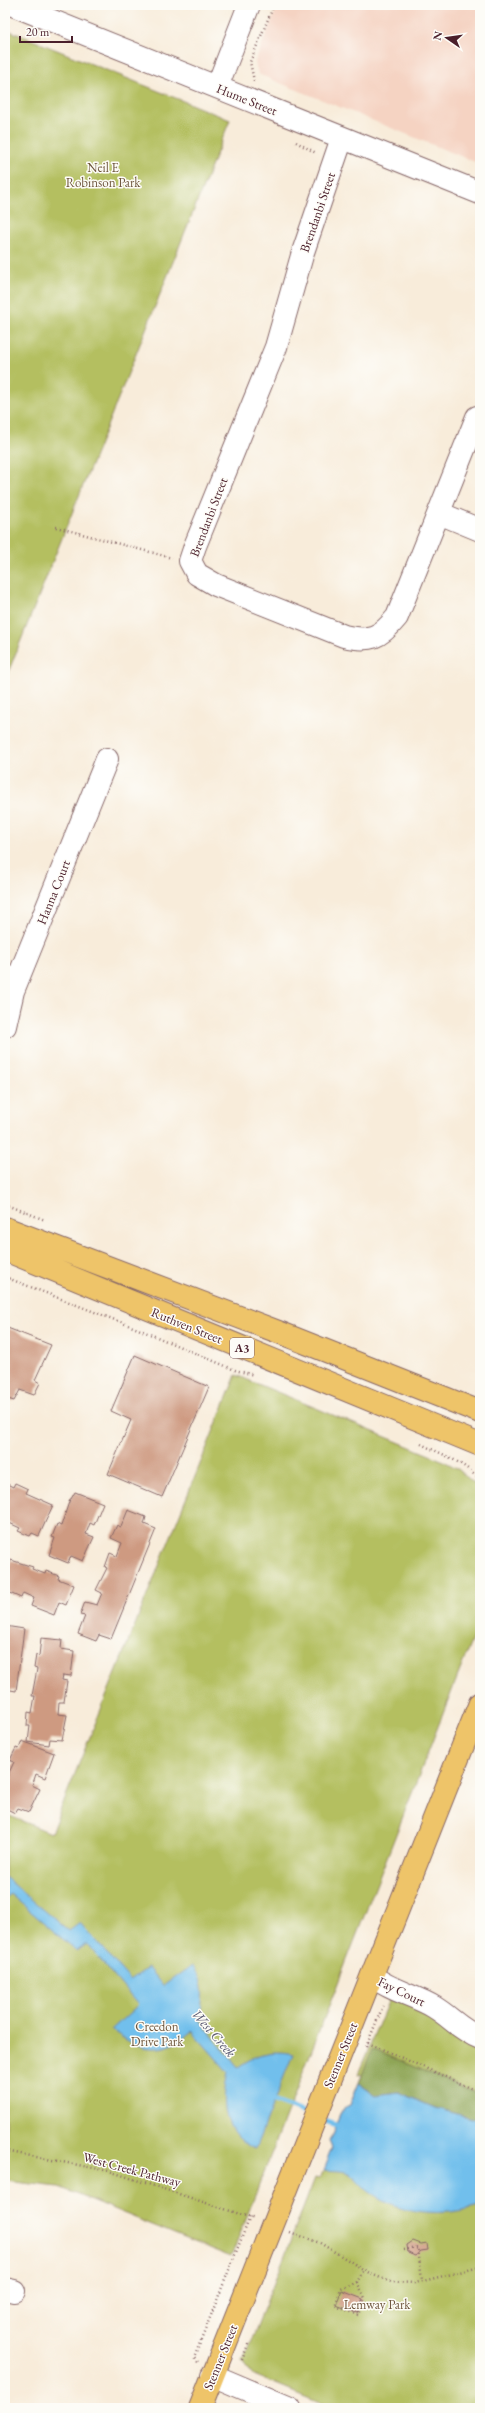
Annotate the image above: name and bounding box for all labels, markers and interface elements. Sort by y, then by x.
scale bar [20,18,72,44]
north arrow [427,18,467,58]
text: 20 m [26,24,50,40]
text: N [429,30,445,42]
street label: Hume Street [214,80,280,119]
park label: Neil E Robinson Park [66,159,141,191]
street label: Brendanbi Street [296,170,339,254]
street label: Brendanbi Street [186,475,231,559]
street label: Hanna Court [33,857,74,927]
street label: Ruthven Street [149,1304,225,1347]
road number: A3 [230,1338,254,1358]
street label: Fay Court [375,1973,428,2010]
water label: West Creek [188,2005,240,2062]
park label: Creedon Drive Park [131,2018,184,2050]
street label: Stenner Street [320,2020,361,2091]
street label: West Creek Pathway [81,2148,183,2191]
park label: Lemway Park [344,2296,411,2313]
street label: Stenner Street [200,2322,241,2393]

